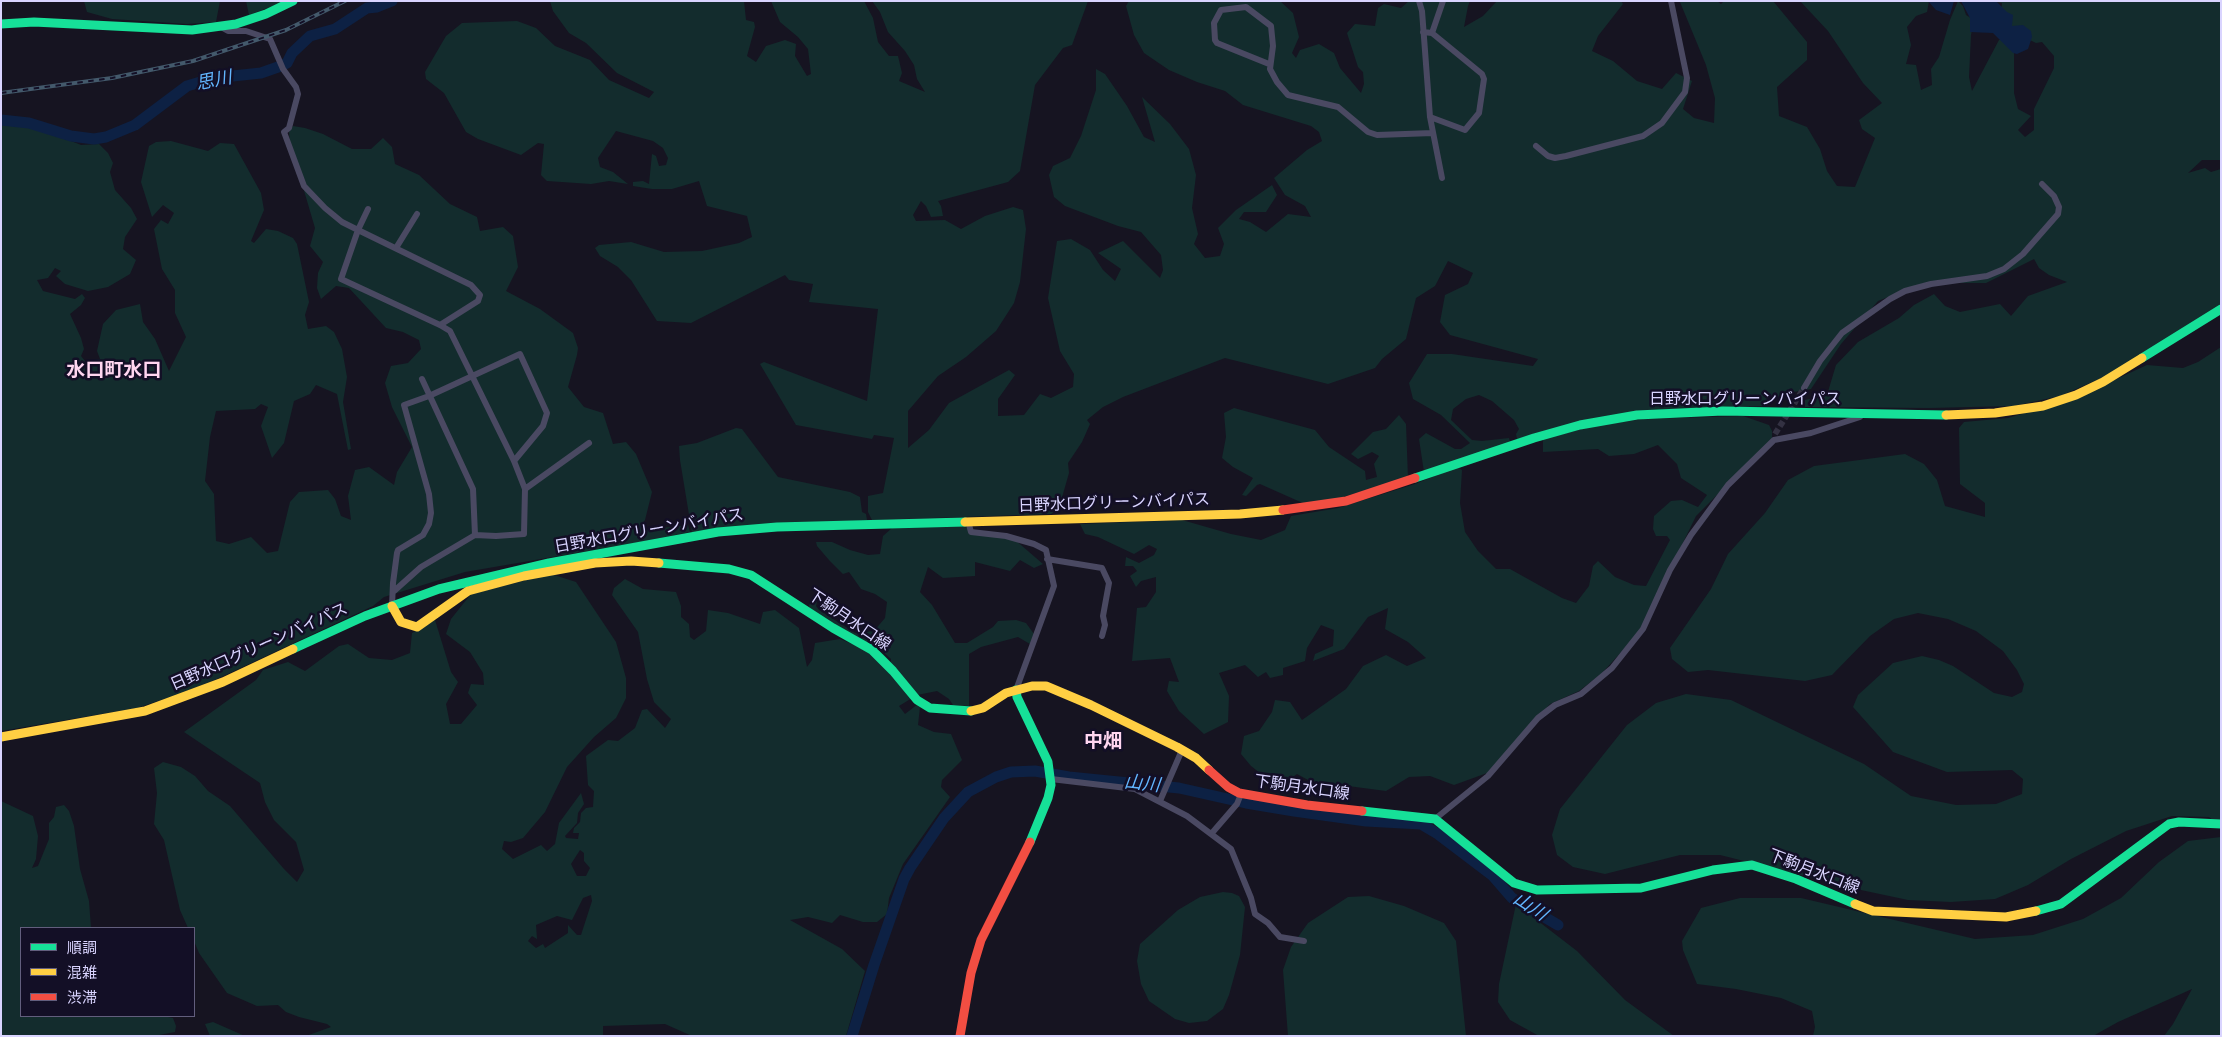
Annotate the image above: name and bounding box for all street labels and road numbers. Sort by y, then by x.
street label: 日野水口グリーンバイパス [1649,389,1841,409]
street label: 日野水口グリーンバイパス [1018,490,1210,516]
street label: 日野水口グリーンバイパス [553,505,745,557]
street label: 下駒月水口線 [804,585,894,655]
street label: 日野水口グリーンバイパス [167,599,351,695]
street label: 下駒月水口線 [1253,772,1351,804]
street label: 下駒月水口線 [1766,846,1862,898]

